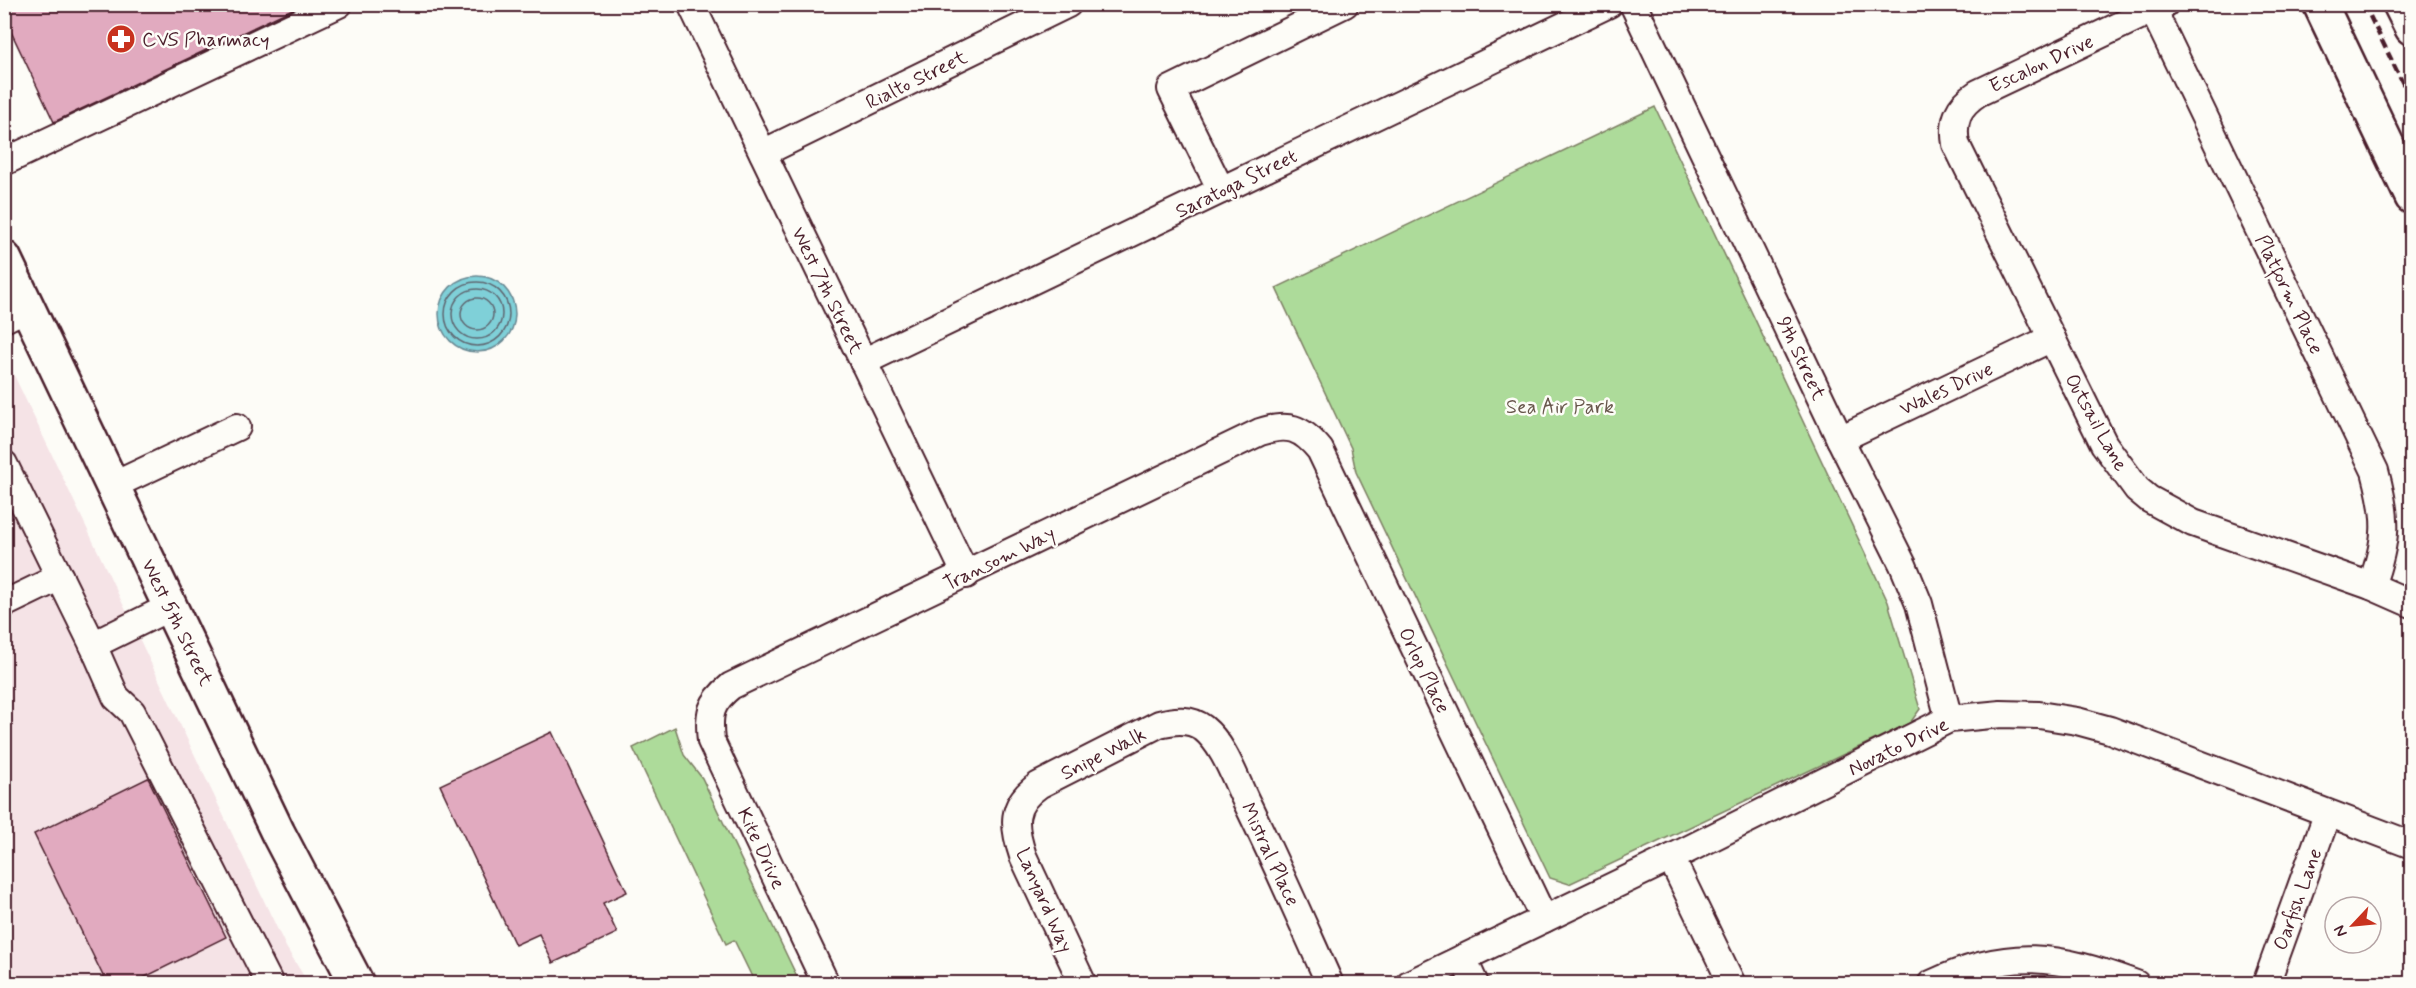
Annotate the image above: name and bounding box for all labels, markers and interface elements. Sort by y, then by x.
pharmacy icon: CVS Pharmacy [105,23,137,55]
place label: CVS Pharmacy [142,27,270,54]
street label: Escalon Drive [1985,28,2098,100]
street label: Rialto Street [861,44,972,117]
street label: Saratoga Street [1171,143,1302,225]
street label: West 7th Street [784,223,869,359]
street label: Platform Place [2246,230,2329,360]
street label: 9th Street [1770,312,1832,405]
street label: Wales Drive [1896,356,1998,423]
street label: Outsail Lane [2058,369,2134,476]
park label: Sea Air Park [1506,394,1614,421]
street label: Transom Way [939,521,1060,598]
street label: West 5th Street [134,555,219,691]
street label: Orlop Place [1391,623,1456,718]
street label: Novato Drive [1844,711,1953,783]
street label: Snipe Walk [1056,721,1151,787]
street label: Mistral Place [1234,798,1305,911]
street label: Kite Drive [730,803,791,894]
street label: Lanyard Way [1009,844,1079,957]
street label: Oarfish Lane [2267,845,2329,954]
north arrow [2323,895,2383,955]
text: N [2329,922,2353,940]

